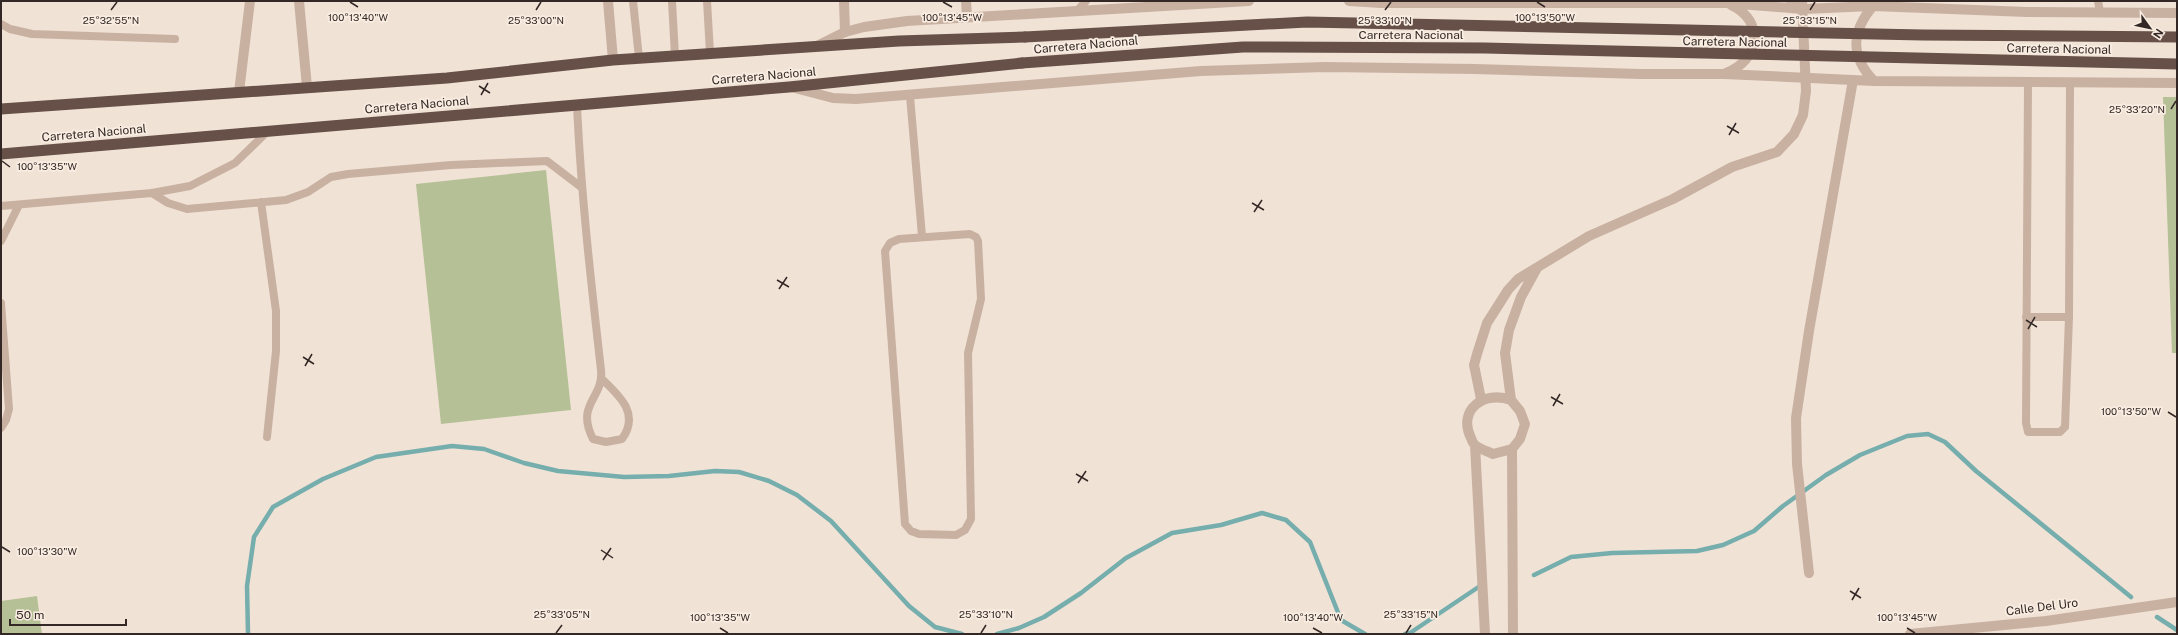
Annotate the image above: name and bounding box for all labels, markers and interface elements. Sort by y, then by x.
north arrow [2130,8,2170,48]
text: 100°13'40"W [328,11,388,23]
text: 100°13'45"W [922,11,983,23]
text: 100°13'50"W [1515,11,1575,23]
text: 25°32'55"N [83,14,139,26]
text: 25°33'00"N [508,14,564,26]
text: 25°33'10"N [1358,14,1412,26]
text: 25°33'15"N [1783,14,1837,26]
text: N [2151,27,2166,40]
street label: Carretera Nacional [1359,28,1464,42]
street label: Carretera Nacional [1033,33,1139,57]
street label: Carretera Nacional [1682,34,1788,50]
street label: Carretera Nacional [2006,41,2112,57]
street label: Carretera Nacional [711,64,817,88]
street label: Carretera Nacional [364,93,470,117]
text: 25°33'20"N [2109,103,2165,115]
street label: Carretera Nacional [41,121,147,145]
text: 100°13'35"W [17,160,78,172]
text: 100°13'50"W [2101,405,2161,417]
text: 100°13'30"W [17,545,77,557]
street label: Calle Del Uro [2005,596,2079,618]
scale bar [10,601,126,627]
text: 50 m [16,608,44,622]
text: 25°33'05"N [534,608,590,620]
text: 25°33'10"N [959,608,1013,620]
text: 25°33'15"N [1384,608,1438,620]
text: 100°13'35"W [690,611,751,623]
text: 100°13'40"W [1283,611,1343,623]
text: 100°13'45"W [1877,611,1938,623]

